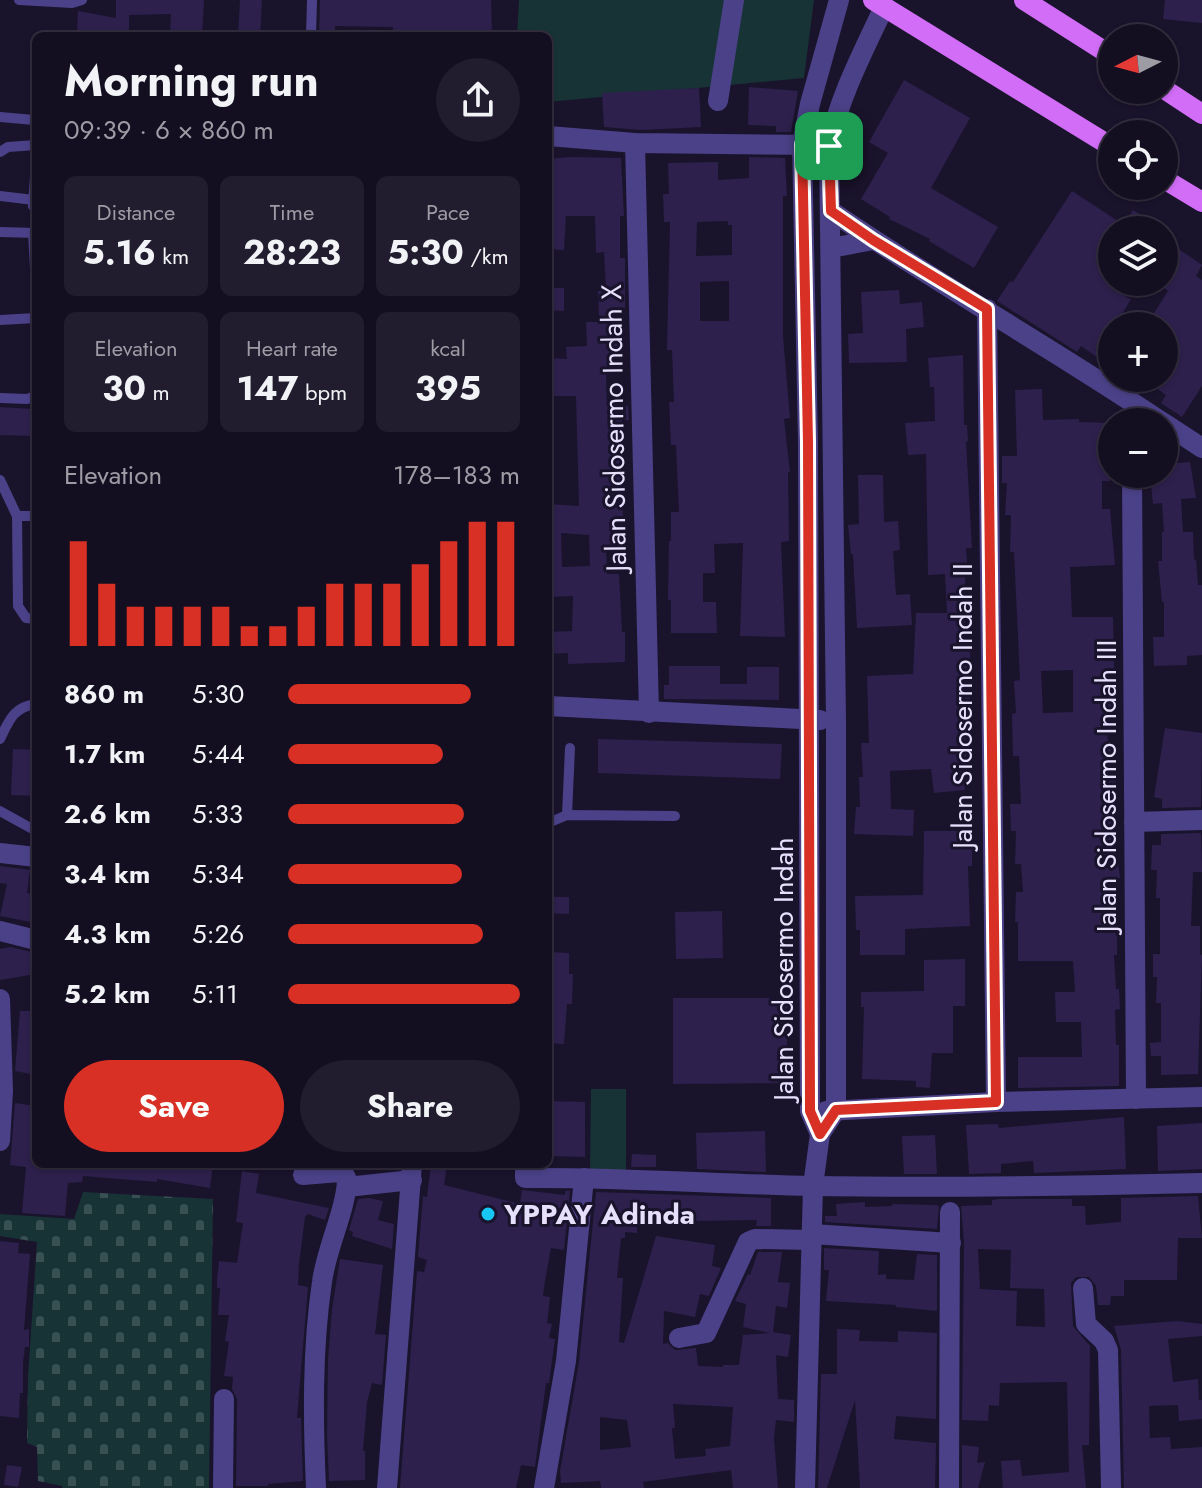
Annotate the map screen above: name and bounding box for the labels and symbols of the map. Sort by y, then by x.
north arrow [1098,24,1178,104]
pin [795,112,863,180]
street label: Jalan Sidosermo Indah X [591,283,637,576]
street label: Jalan Sidosermo Indah II [942,563,983,853]
street label: Jalan Sidosermo Indah III [1086,640,1127,936]
street label: Jalan Sidosermo Indah [763,837,804,1105]
place label: YPPAY Adinda [503,1194,695,1235]
marker: YPPAY Adinda [479,1205,497,1223]

